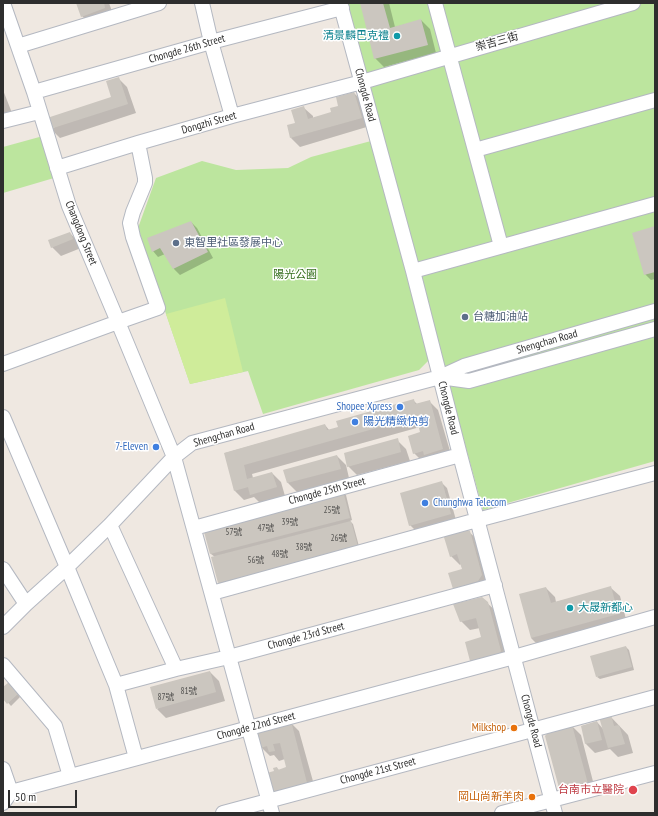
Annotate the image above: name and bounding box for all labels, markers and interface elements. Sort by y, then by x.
place label: 清景麟巴克禮 [323,29,389,43]
street label: 崇吉三街 [474,30,520,54]
marker: 清景麟巴克禮 [392,31,402,41]
street label: Chongde 26th Street [147,32,227,66]
street label: Chongde Road [352,67,378,123]
street label: Dongzhi Street [180,109,238,137]
street label: Changdong Street [62,199,100,267]
place label: 東智里社區發展中心 [184,236,283,250]
marker: 東智里社區發展中心 [171,238,181,248]
park label: 陽光公園 [273,268,317,282]
place label: 台糖加油站 [473,310,528,324]
marker: 台糖加油站 [460,312,470,322]
street label: Shengchan Road [515,327,579,357]
street label: Chongde Road [435,380,461,436]
place label: Shopee Xpress [337,400,392,414]
marker: Shopee Xpress [395,402,405,412]
place label: 陽光精緻快剪 [363,415,429,429]
marker: 陽光精緻快剪 [350,417,360,427]
street label: Shengchan Road [192,420,256,450]
place label: 7-Eleven [115,440,148,454]
marker: 7-Eleven [151,442,161,452]
street label: Chongde 25th Street [287,474,367,508]
place label: Chunghwa Telecom [433,496,506,510]
marker: Chunghwa Telecom [420,498,430,508]
house number: 25號 [323,505,341,515]
house number: 39號 [281,517,299,527]
house number: 47號 [257,523,275,533]
house number: 57號 [225,527,243,537]
house number: 26號 [330,533,348,543]
house number: 38號 [295,542,313,552]
house number: 48號 [271,549,289,559]
house number: 56號 [247,555,265,565]
place label: 大晟新都心 [578,601,633,615]
marker: 大晟新都心 [565,603,575,613]
street label: Chongde 23rd Street [266,619,346,653]
house number: 81號 [180,686,198,696]
house number: 87號 [157,692,175,702]
street label: Chongde Road [518,693,544,749]
street label: Chongde 22nd Street [215,709,297,743]
place label: Milkshop [472,721,506,735]
marker: Milkshop [509,723,519,733]
street label: Chongde 21st Street [339,755,417,787]
scale bar [10,782,79,808]
place label: 台南市立醫院 [558,783,624,797]
marker: 台南市立醫院 [627,784,639,796]
text: 50 m [15,789,36,804]
place label: 岡山尚新羊肉 [458,790,524,804]
marker: 岡山尚新羊肉 [527,792,537,802]

